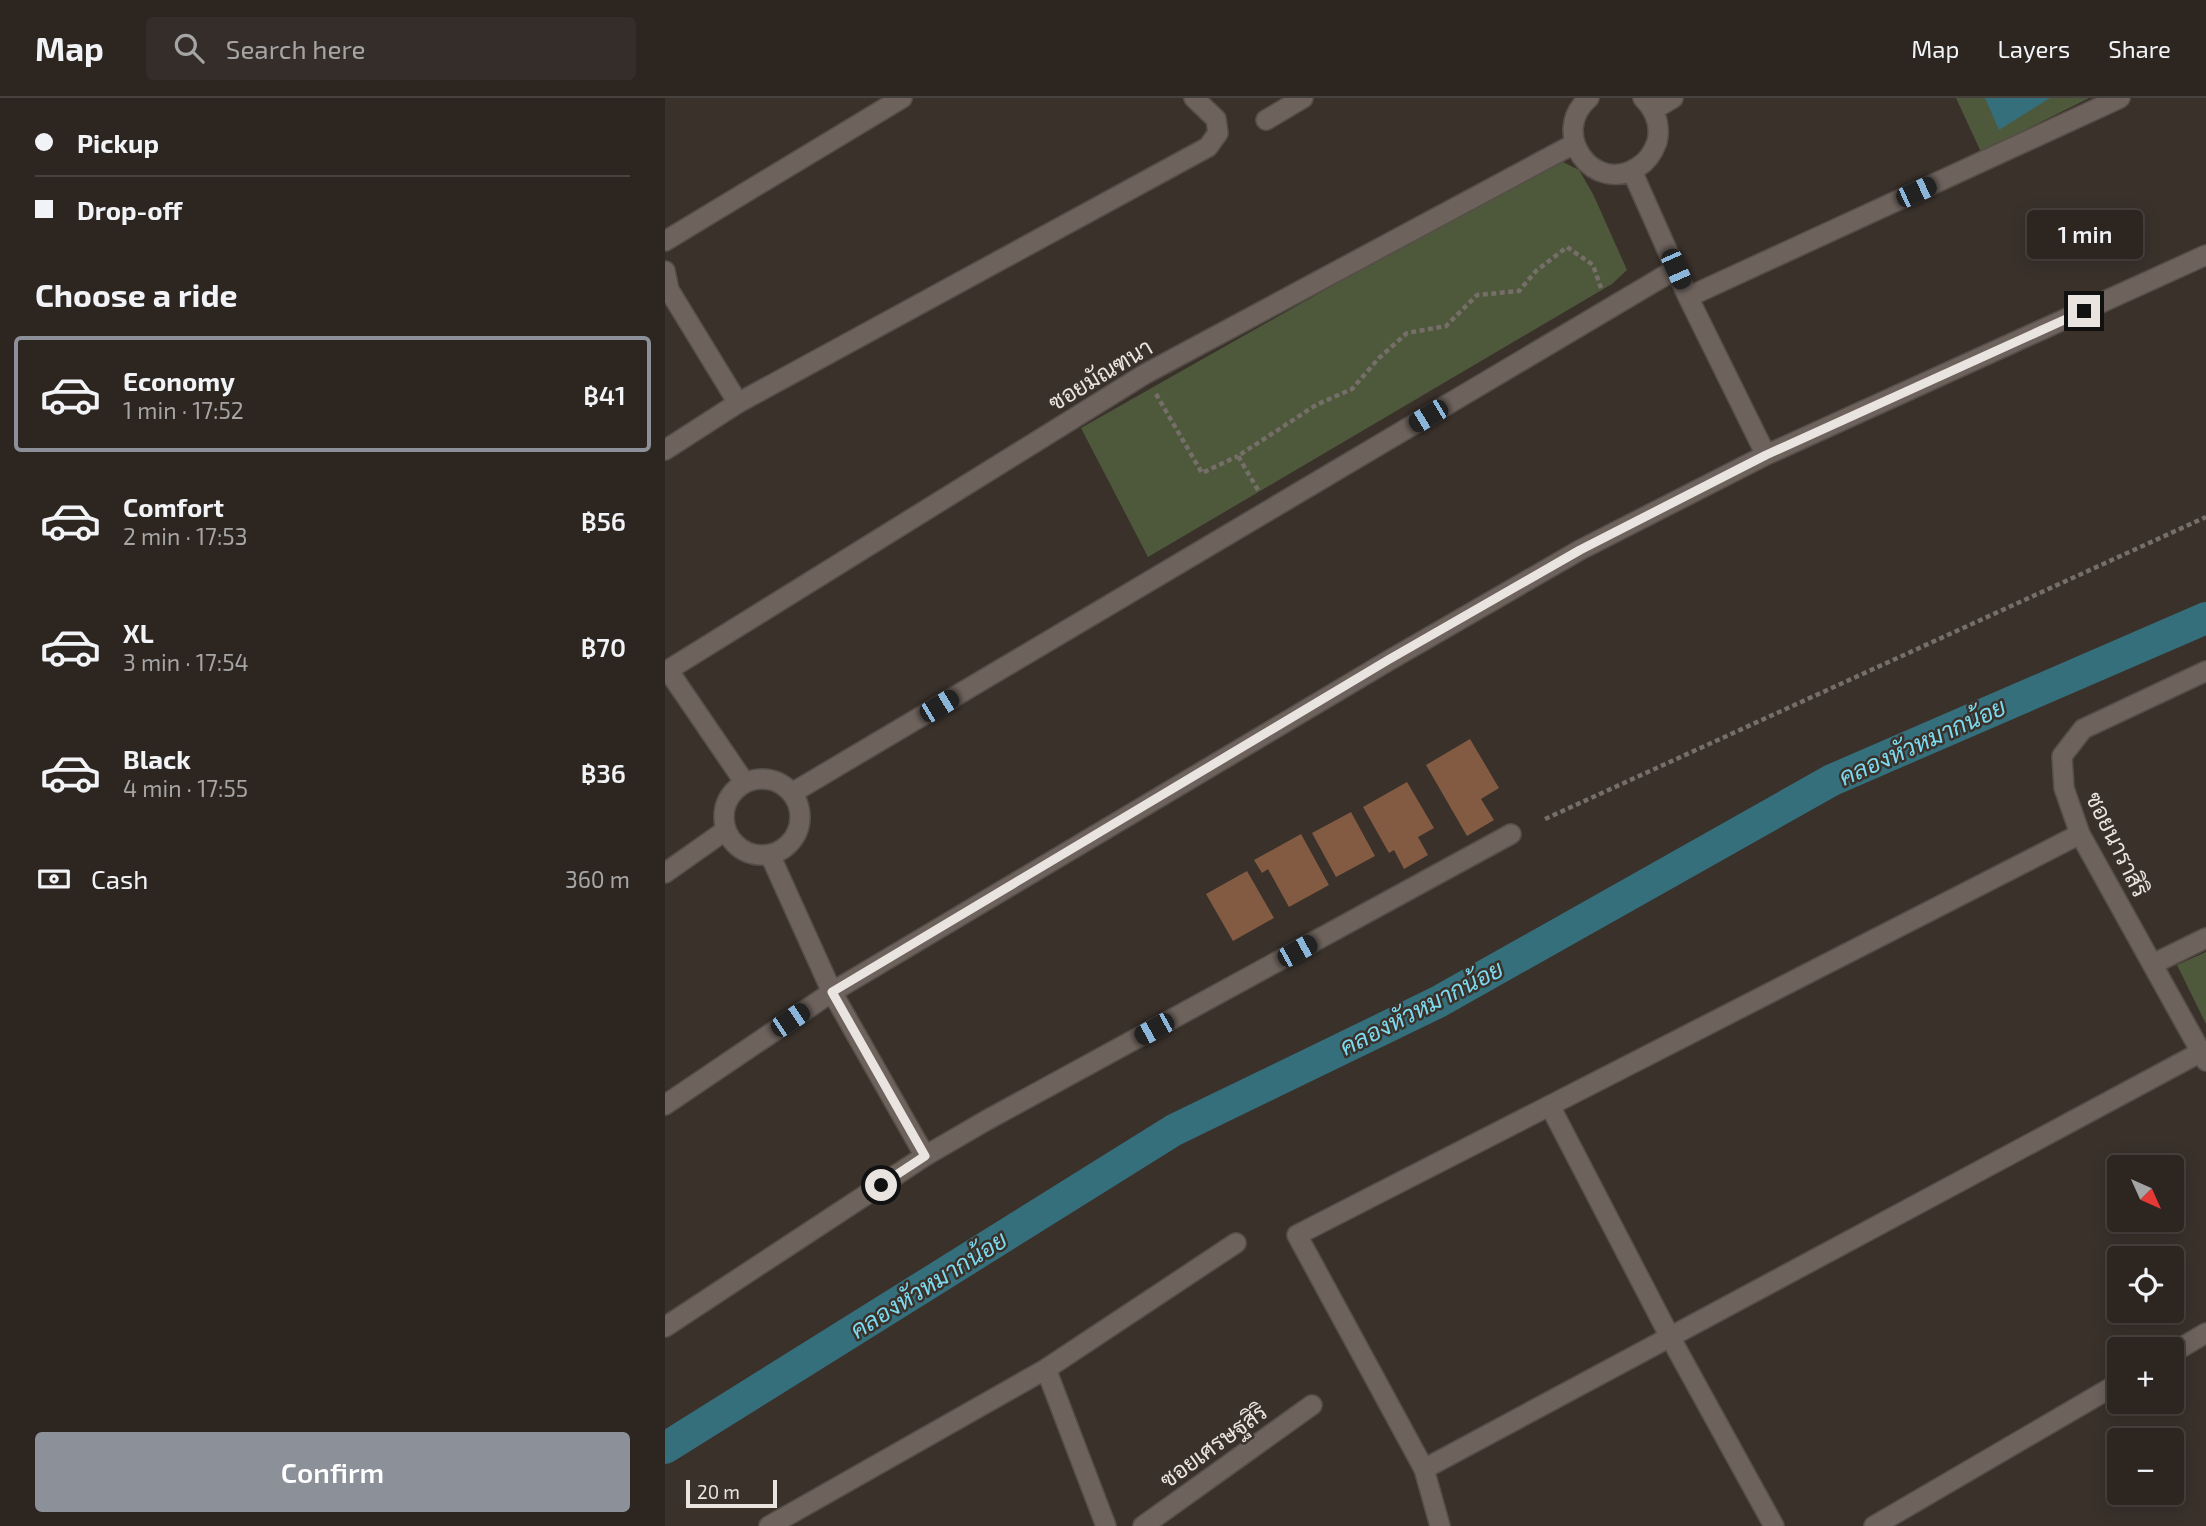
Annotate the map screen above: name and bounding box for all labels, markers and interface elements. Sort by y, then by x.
search box [146,17,636,80]
text: Map [35,28,104,68]
icon: search [170,29,208,67]
text: Search here [226,33,365,64]
text: Map [1911,34,1959,63]
text: Layers [1997,34,2070,63]
text: Share [2108,34,2171,63]
text: Pickup [77,127,159,158]
car [1893,174,1940,210]
text: Drop-off [77,194,182,225]
callout: 1 min [2026,209,2142,258]
text: 1 min [2058,220,2112,248]
car [1658,246,1695,292]
text: Choose a ride [35,275,238,313]
route end [2068,295,2100,327]
street label: ซอยมัณฑนา [1043,332,1157,416]
icon: car [39,363,102,426]
text: Economy [123,365,235,396]
text: ฿41 [583,379,626,410]
text: 1 min · 17:52 [123,396,244,424]
car [1405,396,1452,436]
icon: car [39,489,102,552]
text: Comfort [123,491,224,522]
text: ฿56 [581,505,626,536]
text: 2 min · 17:53 [123,522,247,550]
icon: car [39,615,102,678]
text: XL [123,617,154,648]
text: ฿70 [581,631,626,662]
text: 3 min · 17:54 [123,648,249,676]
car [916,686,963,726]
water label: คลองหัวหมากน้อย [1834,691,2010,791]
icon: car [39,741,102,804]
text: Black [123,743,191,774]
text: ฿36 [581,757,626,788]
text: 4 min · 17:55 [123,774,248,802]
street label: ซอยนาราสิริ [2081,787,2155,901]
icon: cash [35,860,73,898]
text: Cash [91,863,148,894]
text: 360 m [565,865,630,893]
car [1274,932,1321,970]
water label: คลองหัวหมากน้อย [1334,953,1508,1061]
car [767,1000,814,1040]
car [1131,1010,1178,1048]
north arrow [2107,1155,2184,1232]
map controls [2107,1155,2184,1505]
route start [865,1169,897,1201]
water label: คลองหัวหมากน้อย [844,1224,1012,1344]
button: locate [2107,1246,2184,1323]
button: + [2107,1337,2184,1414]
street label: ซอยเศรษฐสิริ [1154,1397,1274,1496]
button: − [2107,1428,2184,1505]
button: Confirm [35,1432,630,1512]
scale bar [686,1477,777,1509]
text: 20 m [697,1480,740,1503]

